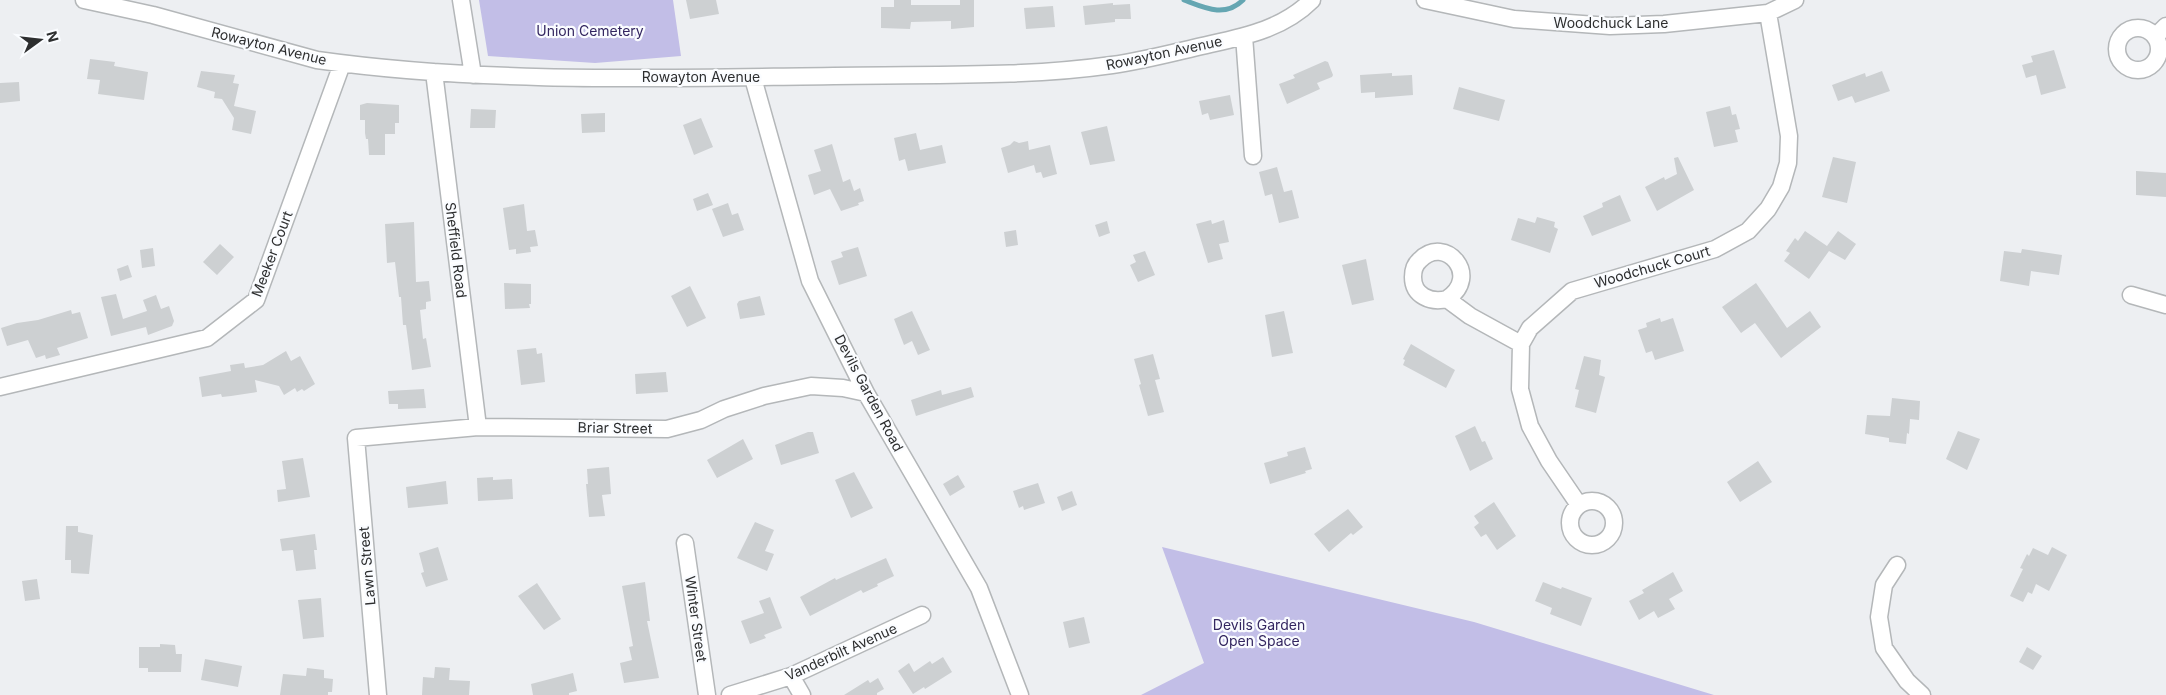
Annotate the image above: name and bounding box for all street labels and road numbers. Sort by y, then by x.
street label: Woodchuck Lane [1554,14,1668,31]
street label: Rowayton Avenue [210,23,329,68]
street label: Rowayton Avenue [1104,32,1224,73]
street label: Rowayton Avenue [642,68,760,85]
street label: Sheffield Road [442,201,471,299]
street label: Meeker Court [247,208,296,299]
street label: Woodchuck Court [1592,242,1712,291]
street label: Devils Garden Road [831,331,907,454]
street label: Briar Street [578,418,653,437]
street label: Lawn Street [355,526,378,606]
street label: Winter Street [682,575,711,663]
street label: Vanderbilt Avenue [782,619,899,684]

